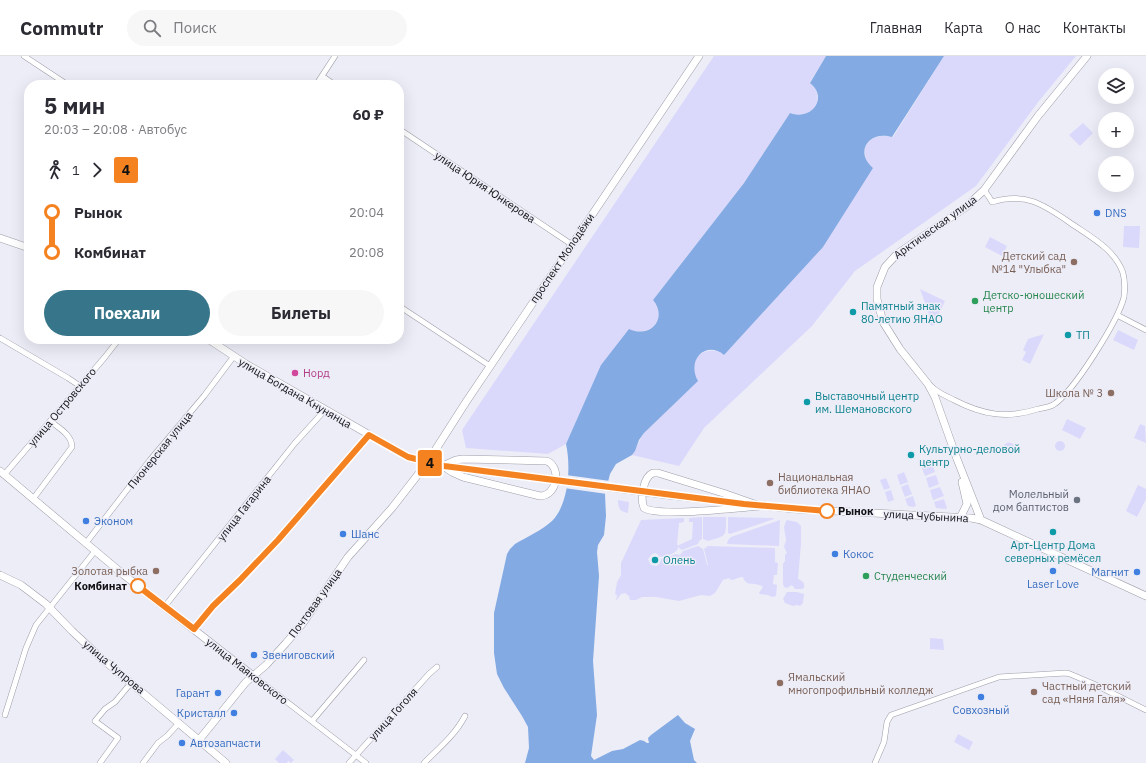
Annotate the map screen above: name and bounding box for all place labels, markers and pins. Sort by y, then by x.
place label: DNS [1105,206,1127,220]
marker: DNS [1092,208,1102,218]
place label: Детский сад №14 "Улыбка" [992,249,1066,276]
marker: Детский сад №14 "Улыбка" [1069,257,1079,267]
place label: Детско-юношеский центр [983,288,1085,315]
marker: Детско-юношеский центр [970,296,980,306]
place label: Памятный знак 80-летию ЯНАО [861,299,943,326]
marker: Памятный знак 80-летию ЯНАО [848,307,858,317]
place label: ТП [1076,328,1090,342]
marker: ТП [1063,330,1073,340]
place label: Норд [303,366,330,380]
marker: Норд [290,368,300,378]
place label: Школа № 3 [1045,386,1103,400]
marker: Школа № 3 [1106,388,1116,398]
place label: Выставочный центр им. Шемановского [815,389,919,416]
marker: Выставочный центр им. Шемановского [802,397,812,407]
place label: Культурно-деловой центр [919,442,1020,469]
marker: Культурно-деловой центр [906,450,916,460]
place label: Национальная библиотека ЯНАО [778,470,871,497]
marker: Национальная библиотека ЯНАО [765,478,775,488]
place label: Молельный дом баптистов [993,487,1069,514]
marker: Молельный дом баптистов [1072,495,1082,505]
marker: Рынок [819,503,835,519]
place label: Рынок [838,504,874,518]
place label: Эконом [94,514,133,528]
marker: Эконом [81,516,91,526]
place label: Шанс [351,527,380,541]
marker: Арт-Центр Дома северных ремёсел [1048,527,1058,537]
marker: Шанс [338,529,348,539]
place label: Арт-Центр Дома северных ремёсел [1005,538,1101,565]
place label: Кокос [843,547,874,561]
marker: Кокос [830,549,840,559]
place label: Олень [663,553,695,567]
marker: Олень [650,555,660,565]
place label: Золотая рыбка [71,564,148,578]
place label: Магнит [1091,565,1129,579]
marker: Золотая рыбка [151,566,161,576]
marker: Laser Love [1048,566,1058,576]
marker: Магнит [1132,567,1142,577]
place label: Студенческий [874,569,947,583]
marker: Студенческий [861,571,871,581]
place label: Laser Love [1027,577,1079,591]
marker: Комбинат [130,578,146,594]
place label: Комбинат [74,579,128,593]
place label: Звениговский [262,648,335,662]
marker: Звениговский [249,650,259,660]
place label: Ямальский многопрофильный колледж [788,670,934,697]
marker: Ямальский многопрофильный колледж [775,678,785,688]
place label: Частный детский сад «Няня Галя» [1042,679,1131,706]
place label: Гарант [176,686,210,700]
marker: Частный детский сад «Няня Галя» [1029,687,1039,697]
marker: Гарант [213,688,223,698]
marker: Совхозный [976,692,986,702]
place label: Совхозный [953,703,1009,717]
place label: Кристалл [177,706,226,720]
marker: Кристалл [229,708,239,718]
place label: Автозапчасти [190,736,261,750]
marker: Автозапчасти [177,738,187,748]

